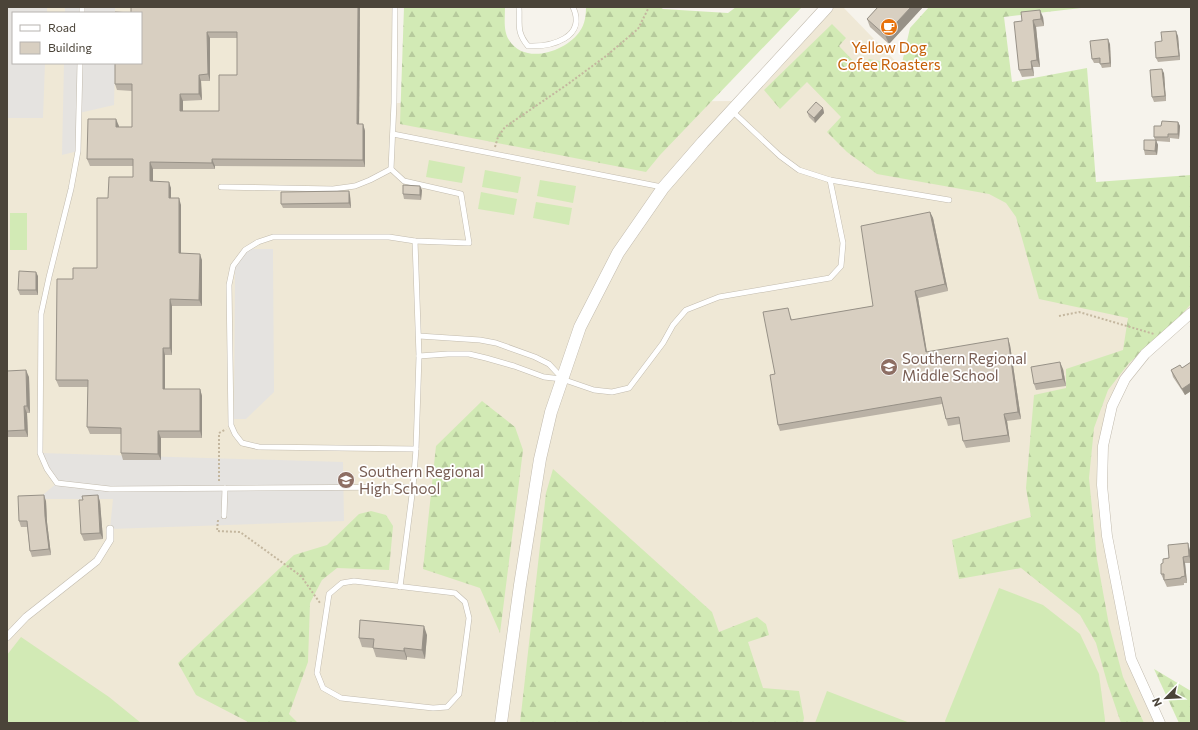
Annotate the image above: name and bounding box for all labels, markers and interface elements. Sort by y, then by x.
legend [12,12,142,64]
cafe icon: Yellow Dog Cofee Roasters [879,17,899,37]
text: Road [48,20,76,34]
place label: Yellow Dog Cofee Roasters [837,38,941,73]
text: Building [48,40,92,54]
place label: Southern Regional Middle School [902,349,1027,384]
school or university icon: Southern Regional Middle School [879,357,899,377]
place label: Southern Regional High School [359,462,484,497]
school or university icon: Southern Regional High School [336,470,356,490]
north arrow [1146,678,1186,718]
text: N [1149,696,1164,709]

